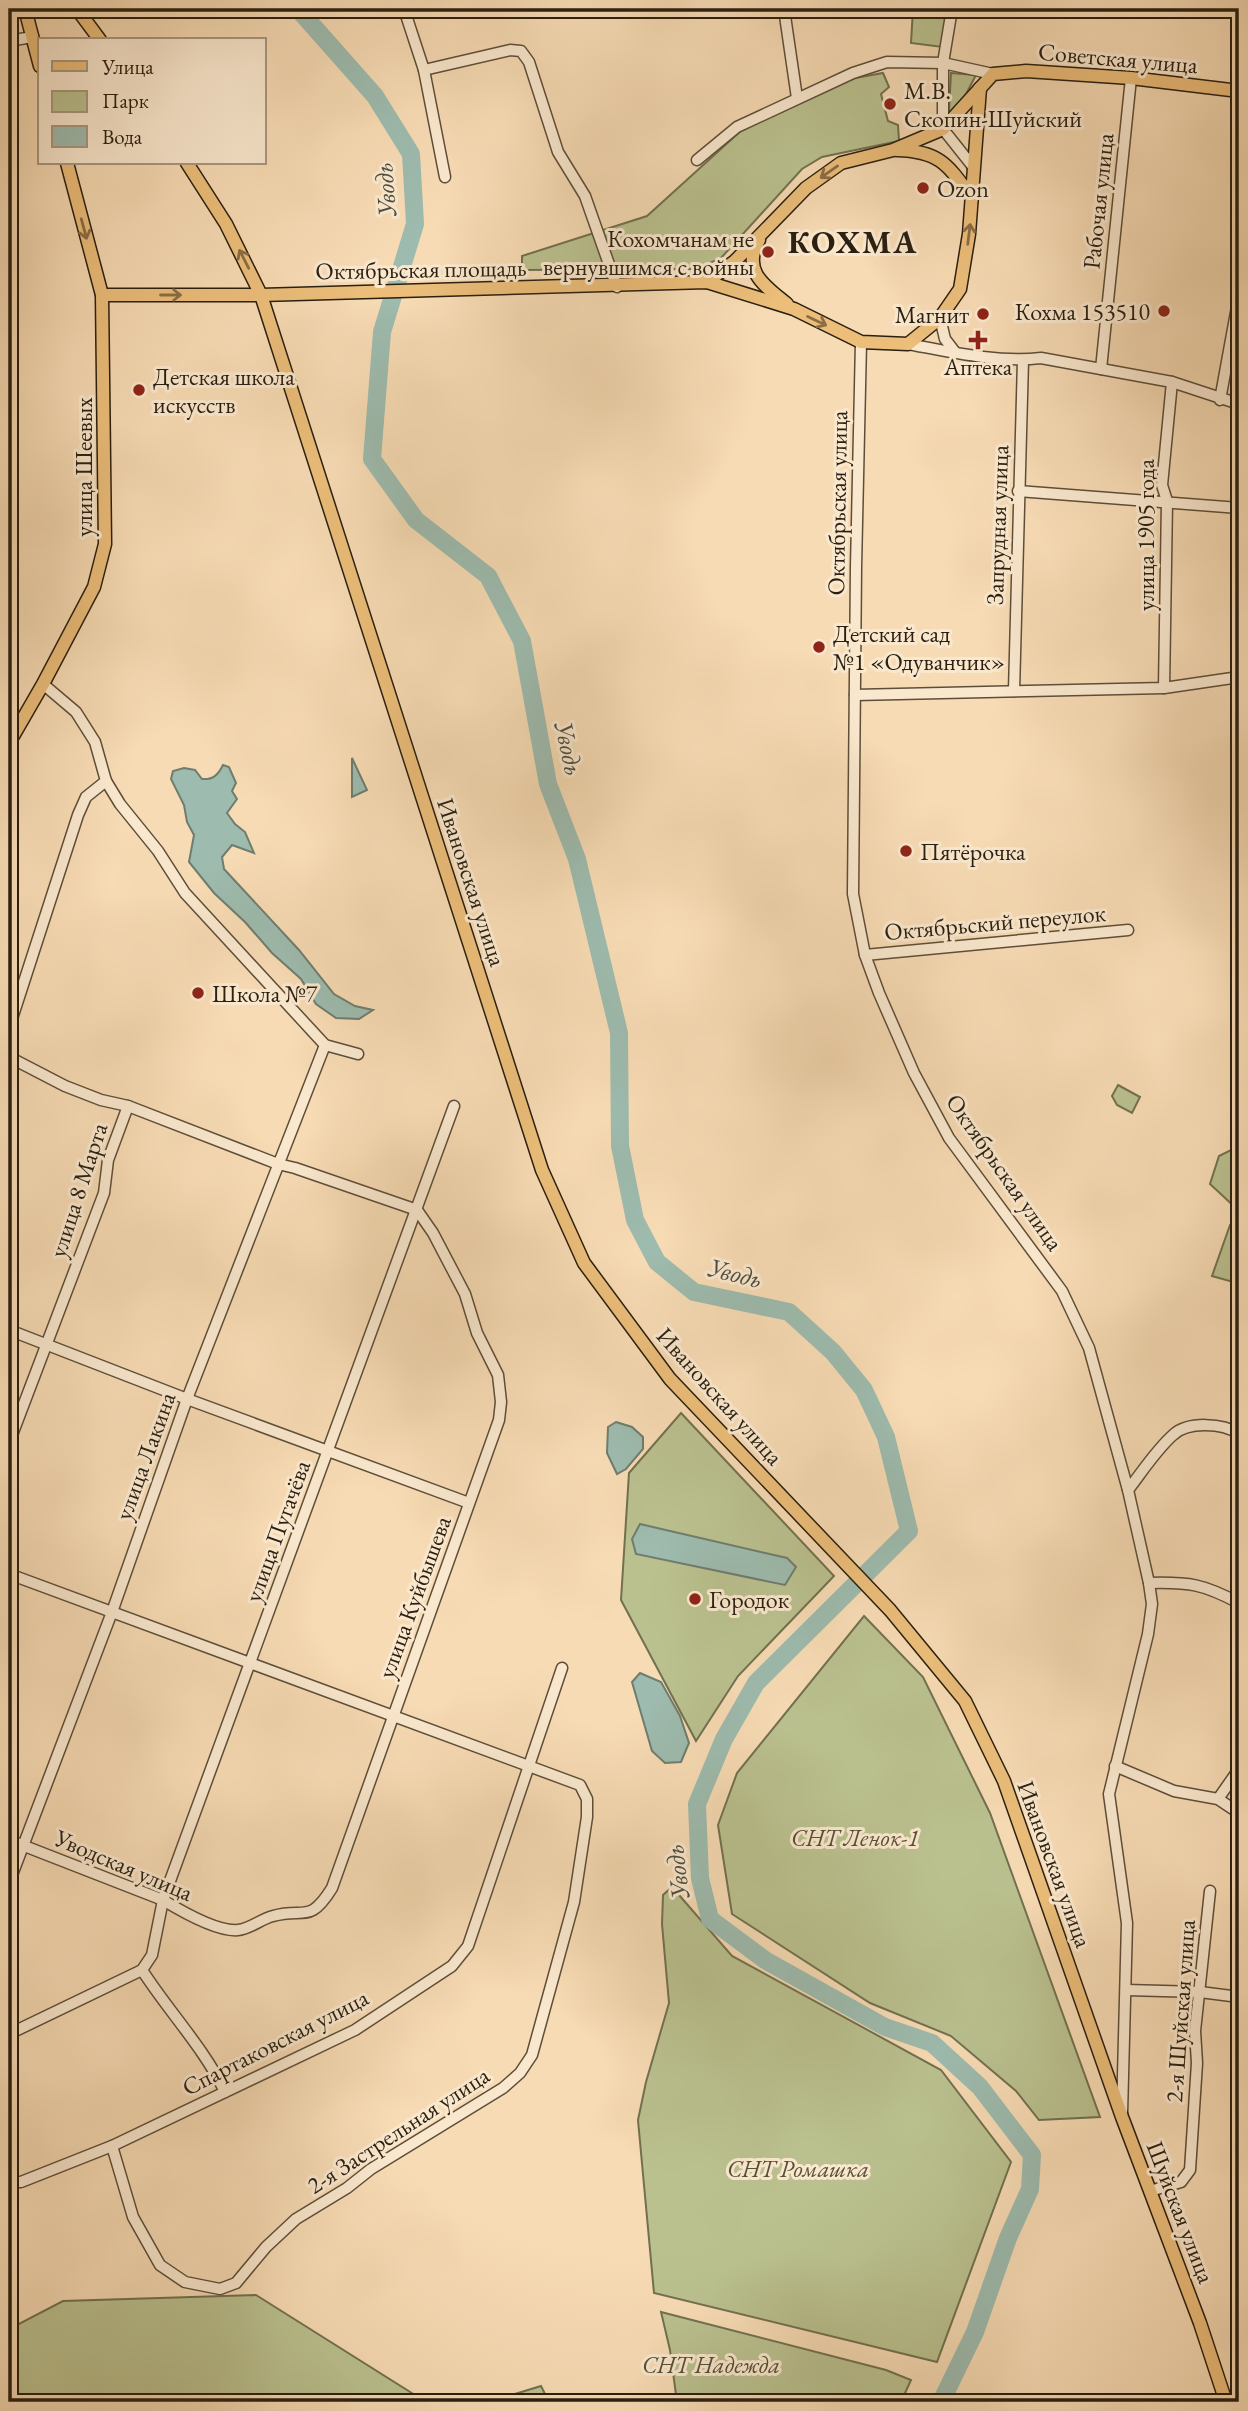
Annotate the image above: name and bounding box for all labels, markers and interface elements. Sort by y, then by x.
street label: Советская улица [1037,36,1199,80]
legend [38,38,266,164]
text: Улица [101,53,154,80]
place label: М.В. Скопин-Шуйский [904,75,1082,134]
text: Парк [102,87,149,114]
marker: М.В. Скопин-Шуйский [882,96,898,112]
text: Вода [102,123,143,150]
street label: Рабочая улица [1075,131,1121,270]
water label: Уводь [366,161,404,219]
one-way arrow [820,165,839,179]
place label: Ozon [937,173,989,204]
marker: Ozon [915,180,931,196]
one-way arrow [79,217,92,239]
district label: КОХМА [788,221,918,263]
place label: Кохомчанам не вернувшимся с войны [543,223,754,282]
one-way arrow [962,223,975,246]
marker: Кохомчанам не вернувшимся с войны [760,244,776,260]
one-way arrow [236,249,250,270]
street label: Октябрьская площадь [315,252,527,286]
one-way arrow [159,288,182,302]
place label: Кохма 153510 [1015,296,1150,327]
place label: Магнит [895,299,969,330]
marker: Кохма 153510 [1156,303,1172,319]
marker: Магнит [975,306,991,322]
one-way arrow [806,314,827,328]
marker: Аптека [970,332,986,348]
place label: Аптека [943,351,1013,382]
place label: Детская школа искусств [153,361,295,420]
marker: Детская школа искусств [131,382,147,398]
street label: улица Шеевых [68,397,99,537]
street label: Октябрьская улица [820,410,854,596]
street label: Запрудная улица [979,444,1015,606]
street label: улица 1905 года [1130,459,1161,611]
place label: Детский сад №1 «Одуванчик» [833,618,1005,677]
marker: Детский сад №1 «Одуванчик» [811,639,827,655]
water label: Уводь [547,718,591,778]
street label: Ивановская улица [430,794,514,971]
place label: Пятёрочка [920,836,1026,867]
marker: Пятёрочка [898,843,914,859]
street label: Октябрьский переулок [883,897,1108,947]
place label: Школа №7 [212,978,318,1009]
marker: Школа №7 [190,985,206,1001]
street label: Октябрьская улица [939,1087,1071,1257]
street label: улица 8 Марта [42,1118,114,1261]
water label: Уводь [704,1250,766,1296]
street label: Ивановская улица [650,1321,790,1472]
street label: улица Лакина [108,1387,183,1524]
street label: улица Пугачёва [237,1455,317,1606]
street label: улица Куйбышева [370,1511,458,1682]
place label: Городок [709,1584,790,1615]
marker: Городок [687,1591,703,1607]
street label: Ивановская улица [1010,1776,1100,1952]
street label: Уводская улица [49,1822,198,1908]
park label: СНТ Ленок-1 [791,1822,919,1853]
water label: Уводь [657,1843,697,1901]
street label: 2-я Шуйская улица [1158,1918,1202,2104]
street label: Спартаковская улица [177,1981,374,2102]
street label: 2-я Застрельная улица [301,2059,495,2201]
street label: Шуйская улица [1140,2137,1222,2288]
park label: СНТ Ромашка [727,2153,869,2184]
park label: СНТ Надежда [642,2349,780,2380]

